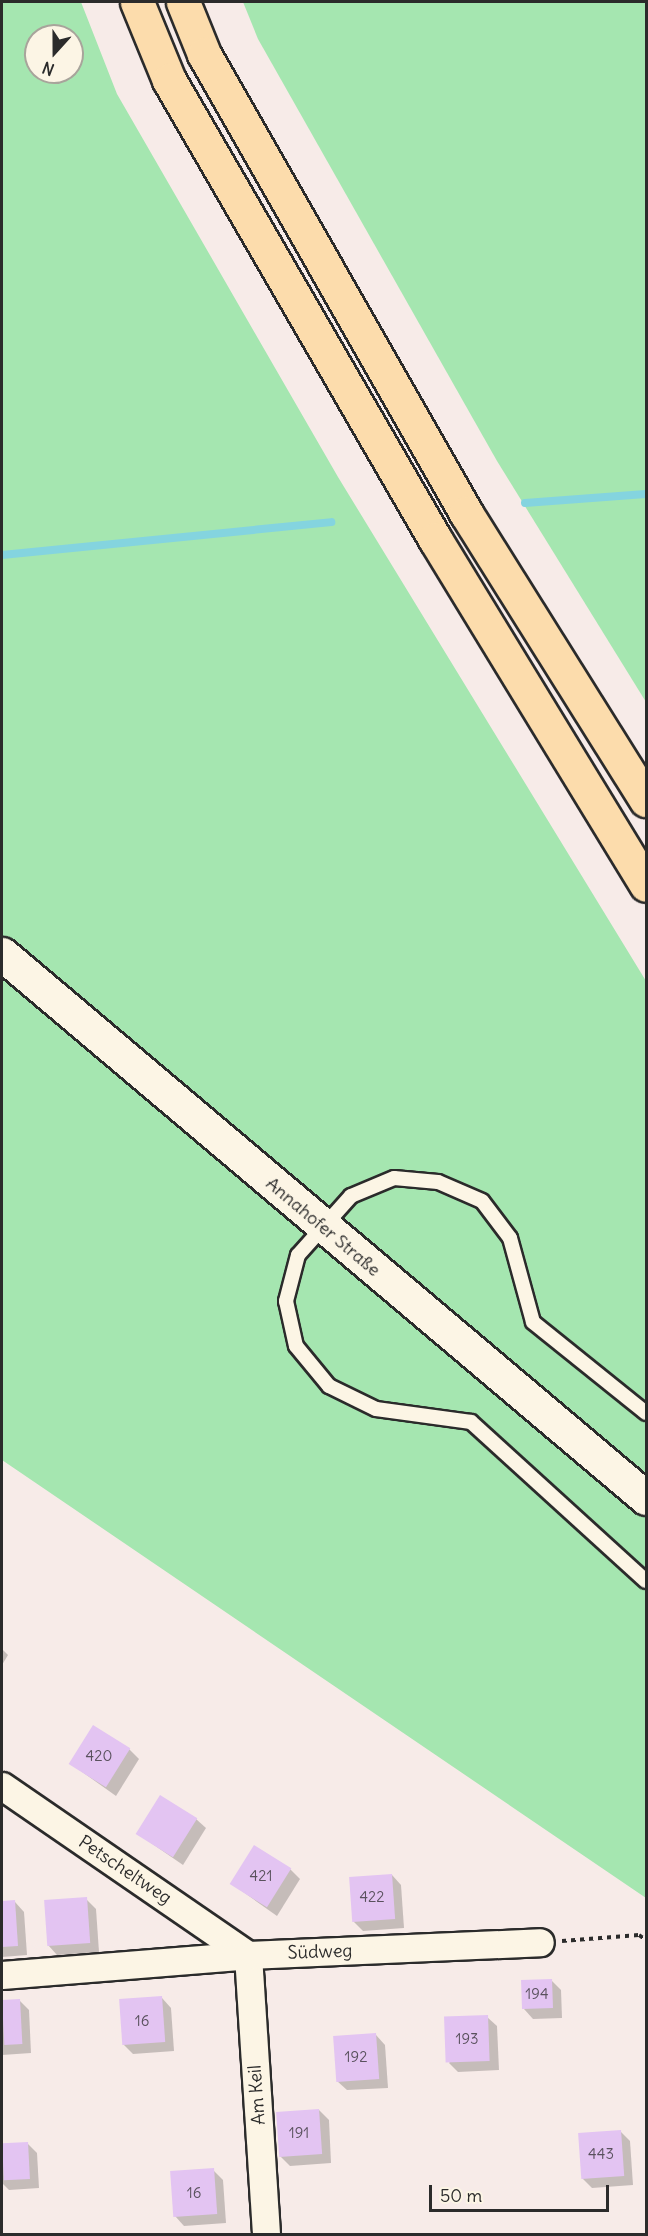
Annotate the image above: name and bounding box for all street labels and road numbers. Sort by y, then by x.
street label: Annahofer Straße [261,1173,385,1281]
street label: Petscheltweg [74,1831,176,1909]
street label: Südweg [287,1940,353,1964]
street label: Am Keil [244,2064,270,2126]

